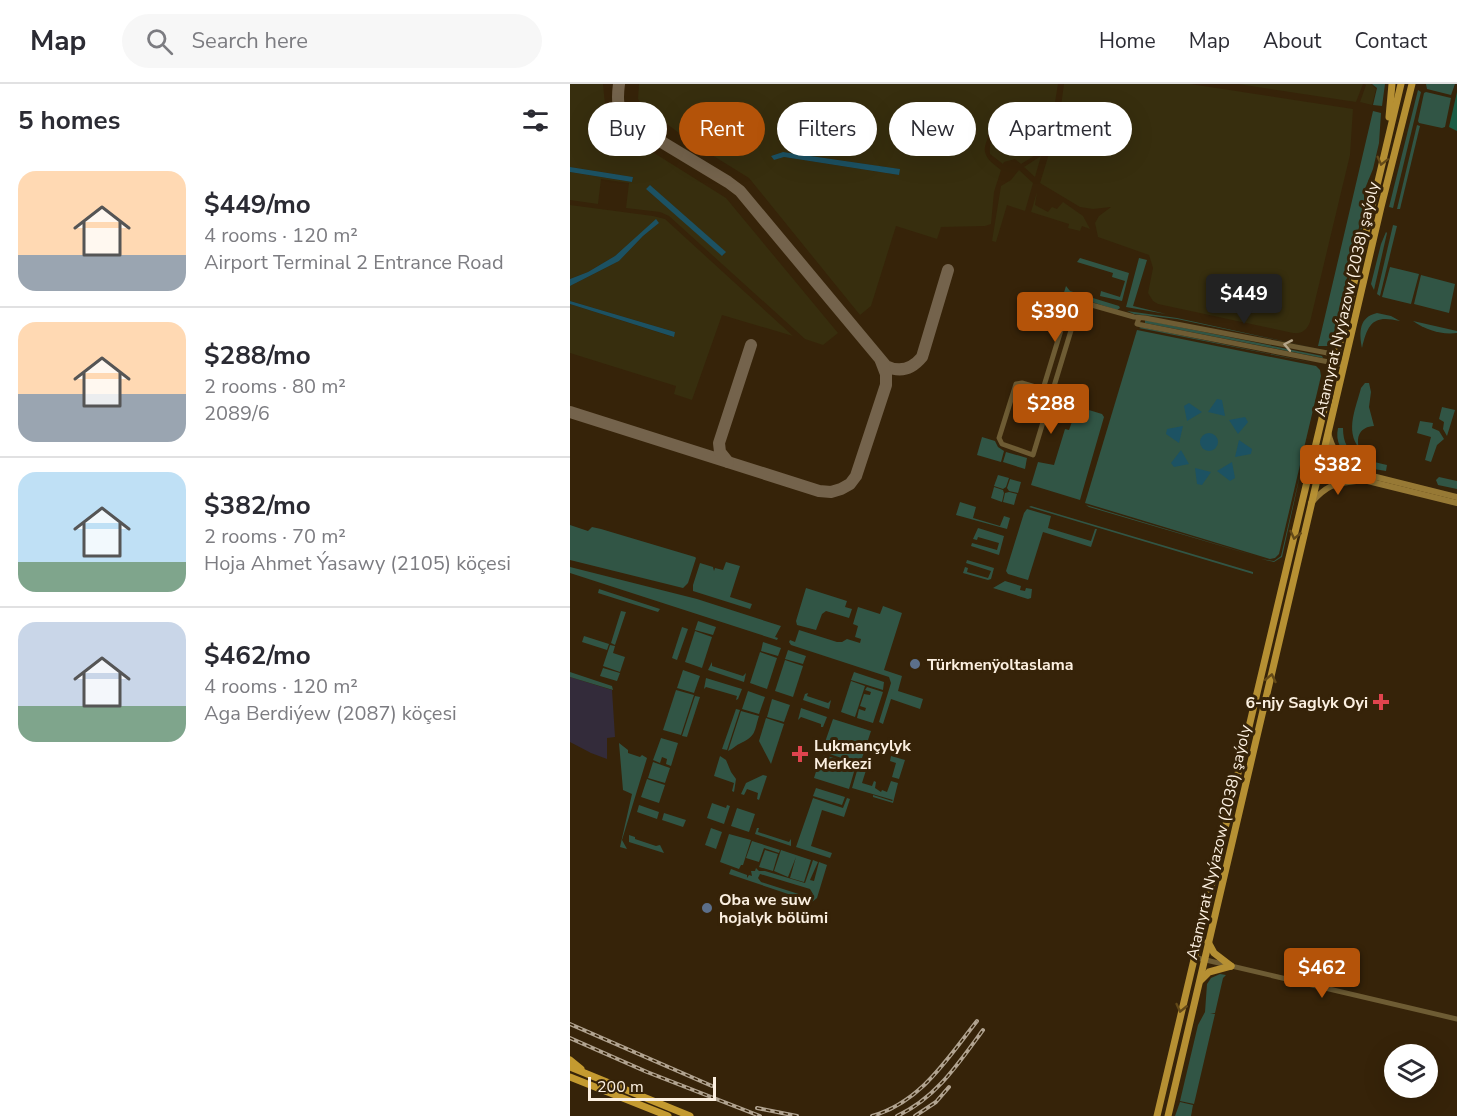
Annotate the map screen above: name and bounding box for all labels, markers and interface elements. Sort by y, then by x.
search box [122,14,542,68]
text: Map [30,22,86,60]
icon: search [143,25,176,58]
text: Search here [191,26,308,56]
text: Home [1099,27,1156,55]
text: Map [1189,27,1230,55]
text: About [1263,27,1321,55]
text: Contact [1354,27,1427,55]
chip: Buy [588,102,667,156]
chip: Rent [679,102,765,156]
chip: Filters [777,102,877,156]
chip: New [889,102,976,156]
chip: Apartment [988,102,1132,156]
text: 5 homes [18,103,120,138]
icon: filters [519,104,552,137]
one-way arrow [1376,156,1389,166]
street label: Atamyrat Nyýazow (2038) şaýoly [1309,179,1385,419]
text: $449/mo [204,187,311,222]
icon: home [66,195,138,267]
text: 4 rooms · 120 m² [204,222,358,249]
text: Airport Terminal 2 Entrance Road [204,249,504,276]
pin: $449 [1208,274,1280,325]
text: $449 [1220,280,1268,307]
pin: $390 [1019,292,1091,343]
text: $390 [1031,298,1079,325]
text: $288/mo [204,338,311,373]
one-way arrow [1284,340,1294,353]
icon: home [66,346,138,418]
text: 2 rooms · 80 m² [204,373,346,400]
pin: $288 [1015,384,1087,435]
text: $288 [1027,390,1075,417]
text: 2089/6 [204,400,270,427]
pin: $382 [1302,445,1374,496]
text: $382 [1314,451,1362,478]
text: $382/mo [204,488,311,523]
icon: home [66,496,138,568]
text: 2 rooms · 70 m² [204,523,346,550]
one-way arrow [1289,530,1302,540]
text: Hoja Ahmet Ýasawy (2105) köçesi [204,550,511,577]
text: $462/mo [204,638,311,673]
icon: home [66,646,138,718]
place label: Türkmenÿoltaslama [927,654,1074,676]
marker: Türkmenÿoltaslama [908,657,922,671]
text: 4 rooms · 120 m² [204,673,358,700]
one-way arrow [1263,673,1276,683]
place label: 6-njy Saglyk Oyi [1245,692,1368,714]
marker: 6-njy Saglyk Oyi [1372,693,1390,711]
text: Aga Berdiýew (2087) köçesi [204,700,457,727]
street label: Atamyrat Nyýazow (2038) şaýoly [1181,722,1257,962]
place label: Lukmançylyk Merkezi [814,735,911,775]
marker: Lukmançylyk Merkezi [791,745,809,763]
place label: Oba we suw hojalyk bölümi [719,889,828,929]
marker: Oba we suw hojalyk bölümi [700,901,714,915]
pin: $462 [1286,948,1358,999]
text: $462 [1298,954,1346,981]
one-way arrow [1176,1003,1189,1013]
map controls [1384,1044,1438,1098]
button: layers [1384,1044,1438,1098]
scale bar [588,1074,716,1102]
text: 200 m [597,1076,644,1098]

